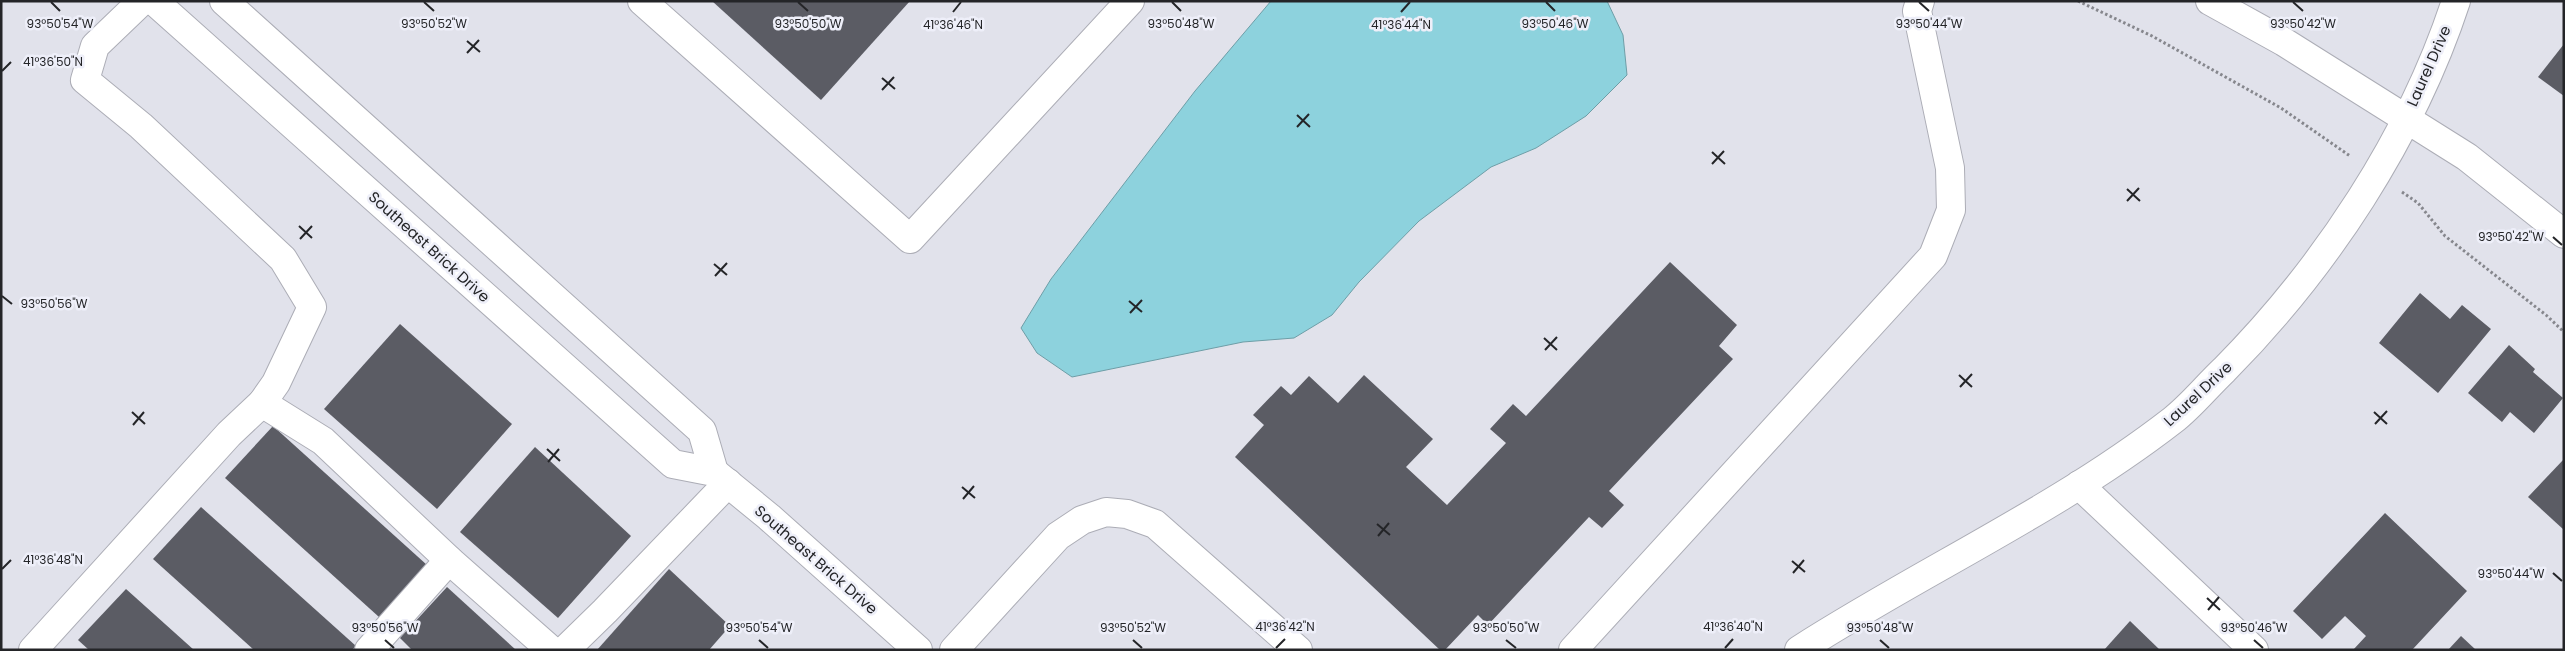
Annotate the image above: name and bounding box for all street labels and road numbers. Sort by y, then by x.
street label: Laurel Drive [2401,22,2456,110]
street label: Southeast Brick Drive [364,186,495,307]
street label: Laurel Drive [2159,356,2236,431]
street label: Southeast Brick Drive [750,500,882,619]

